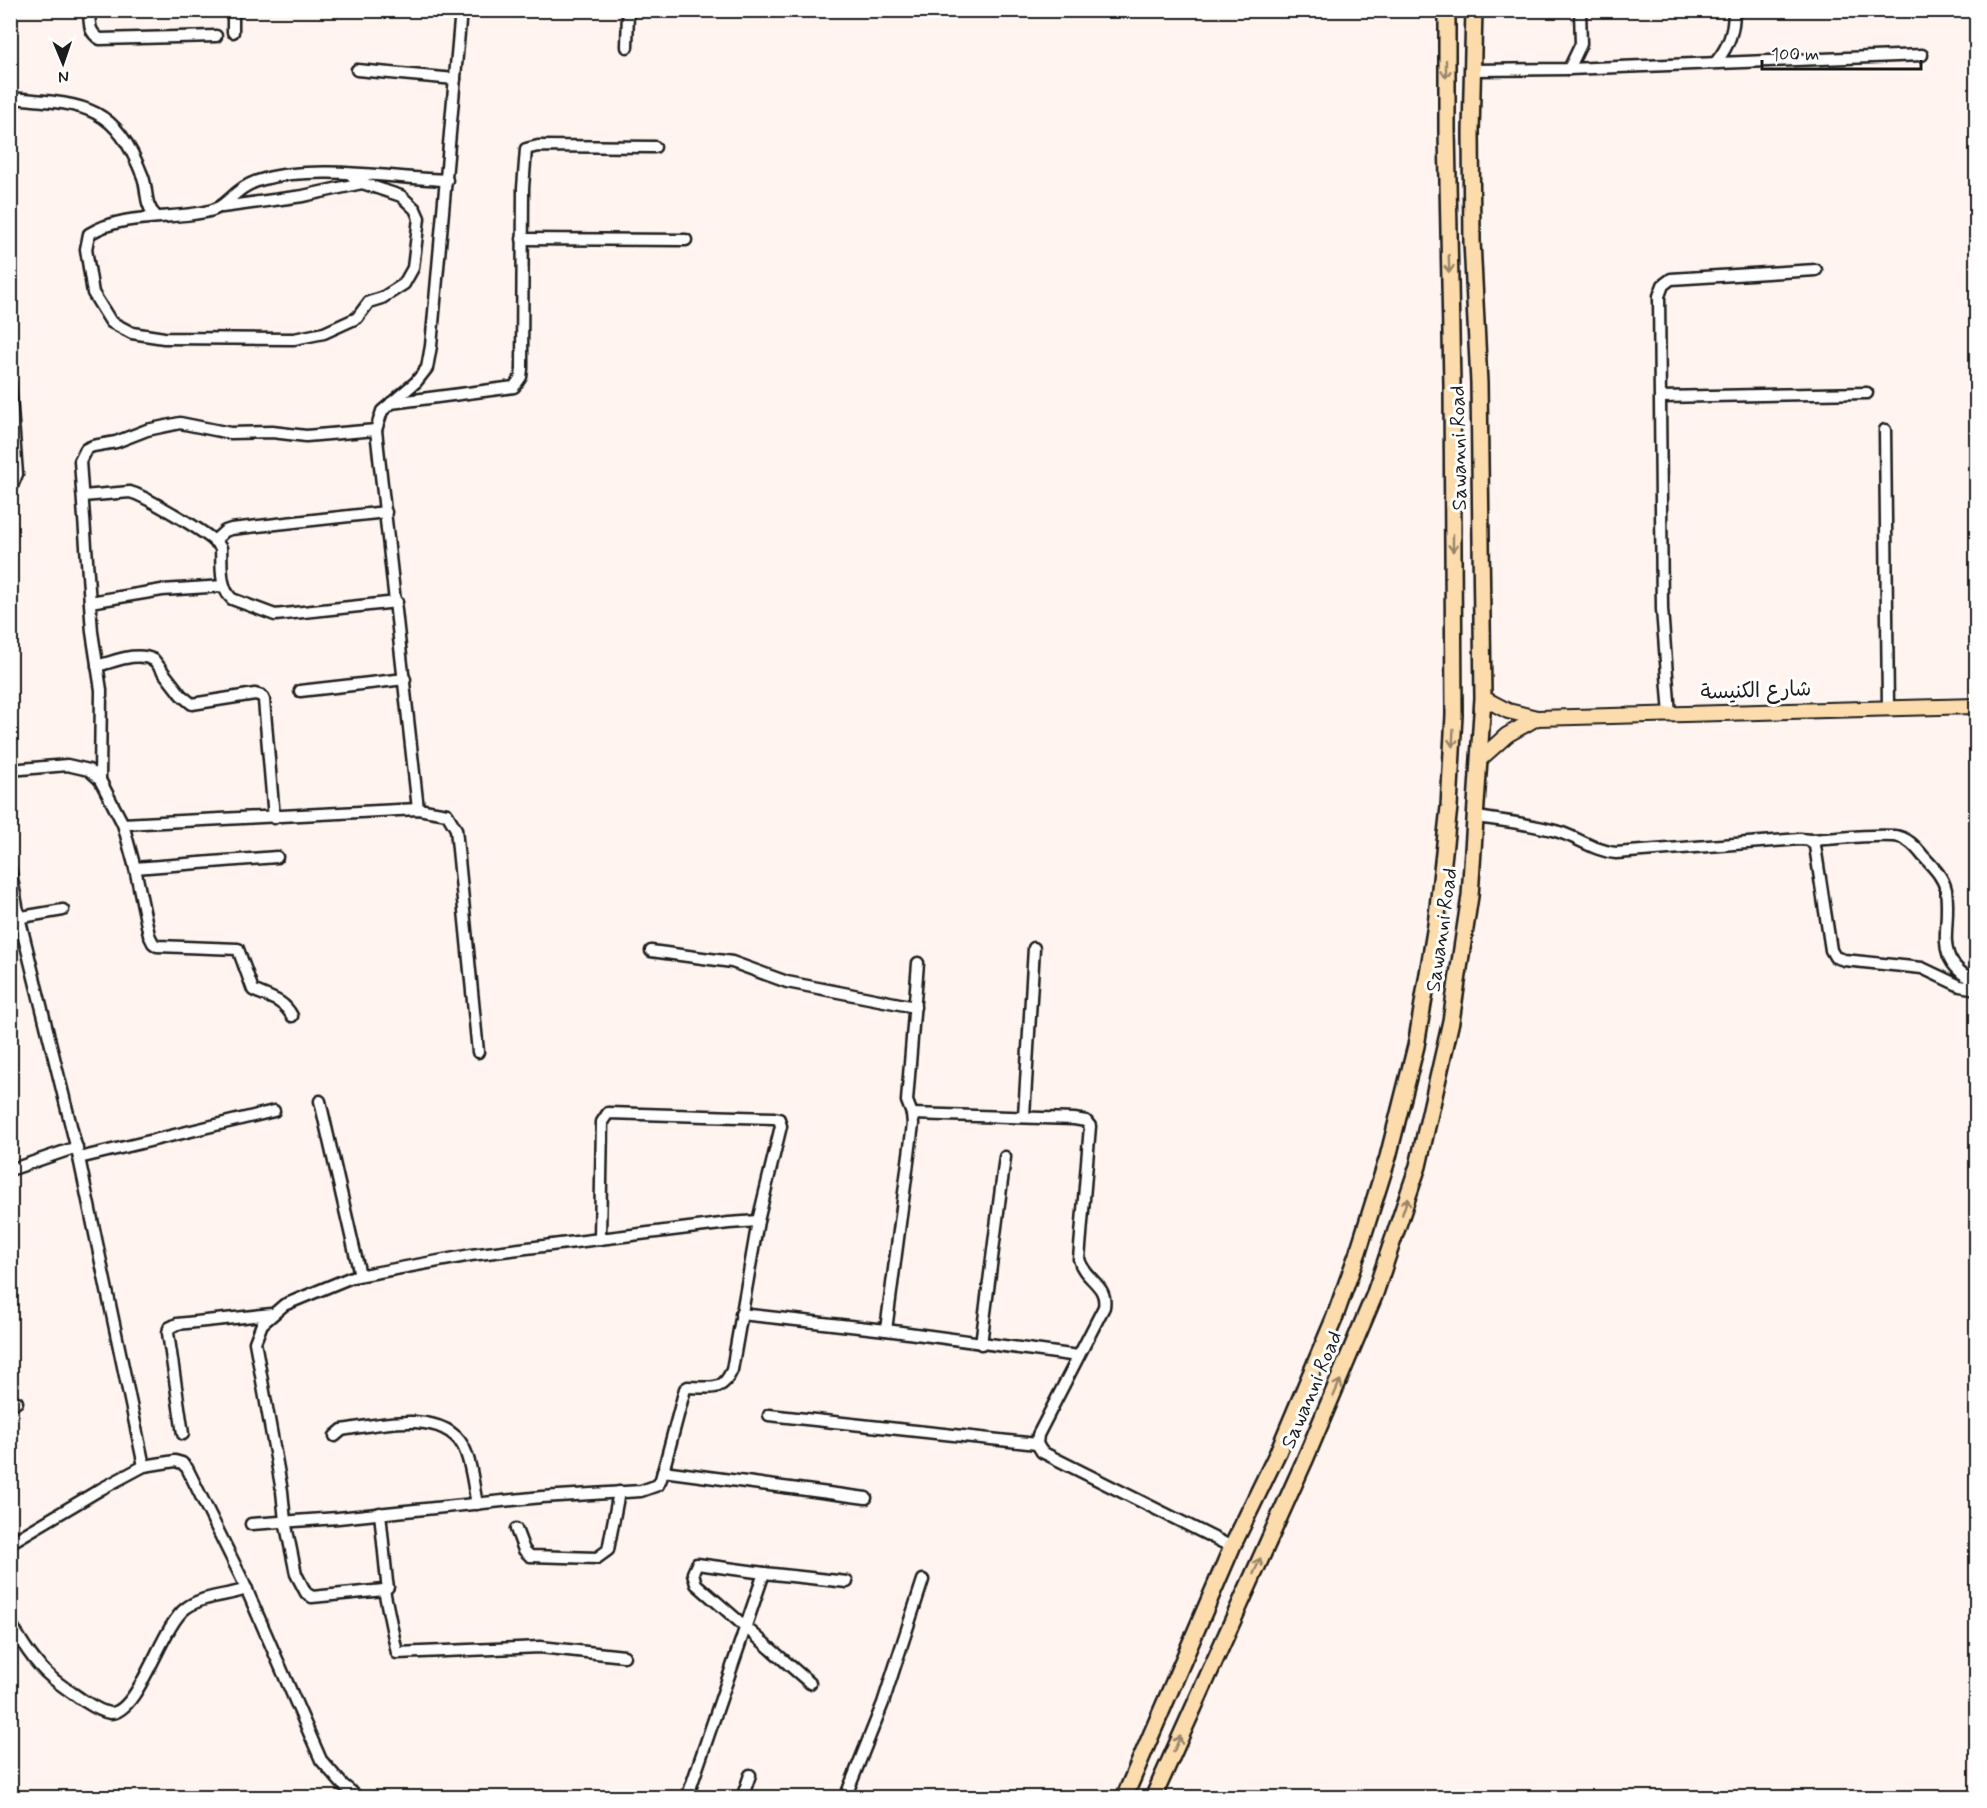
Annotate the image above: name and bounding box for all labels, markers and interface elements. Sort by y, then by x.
north arrow [33,33,93,93]
scale bar [1762,33,1921,71]
text: 100 m [1771,43,1819,67]
one-way arrow [1440,58,1452,78]
text: N [58,66,69,87]
one-way arrow [1443,253,1455,273]
street label: Sawanni Road [1444,385,1474,511]
one-way arrow [1447,532,1459,552]
street label: شارع الكنيسة [1700,675,1812,707]
one-way arrow [1447,727,1458,747]
street label: Sawanni Road [1419,866,1465,994]
one-way arrow [1401,1197,1412,1216]
street label: Sawanni Road [1275,1327,1349,1453]
one-way arrow [1331,1380,1343,1398]
one-way arrow [1252,1558,1263,1576]
one-way arrow [1172,1736,1183,1754]

